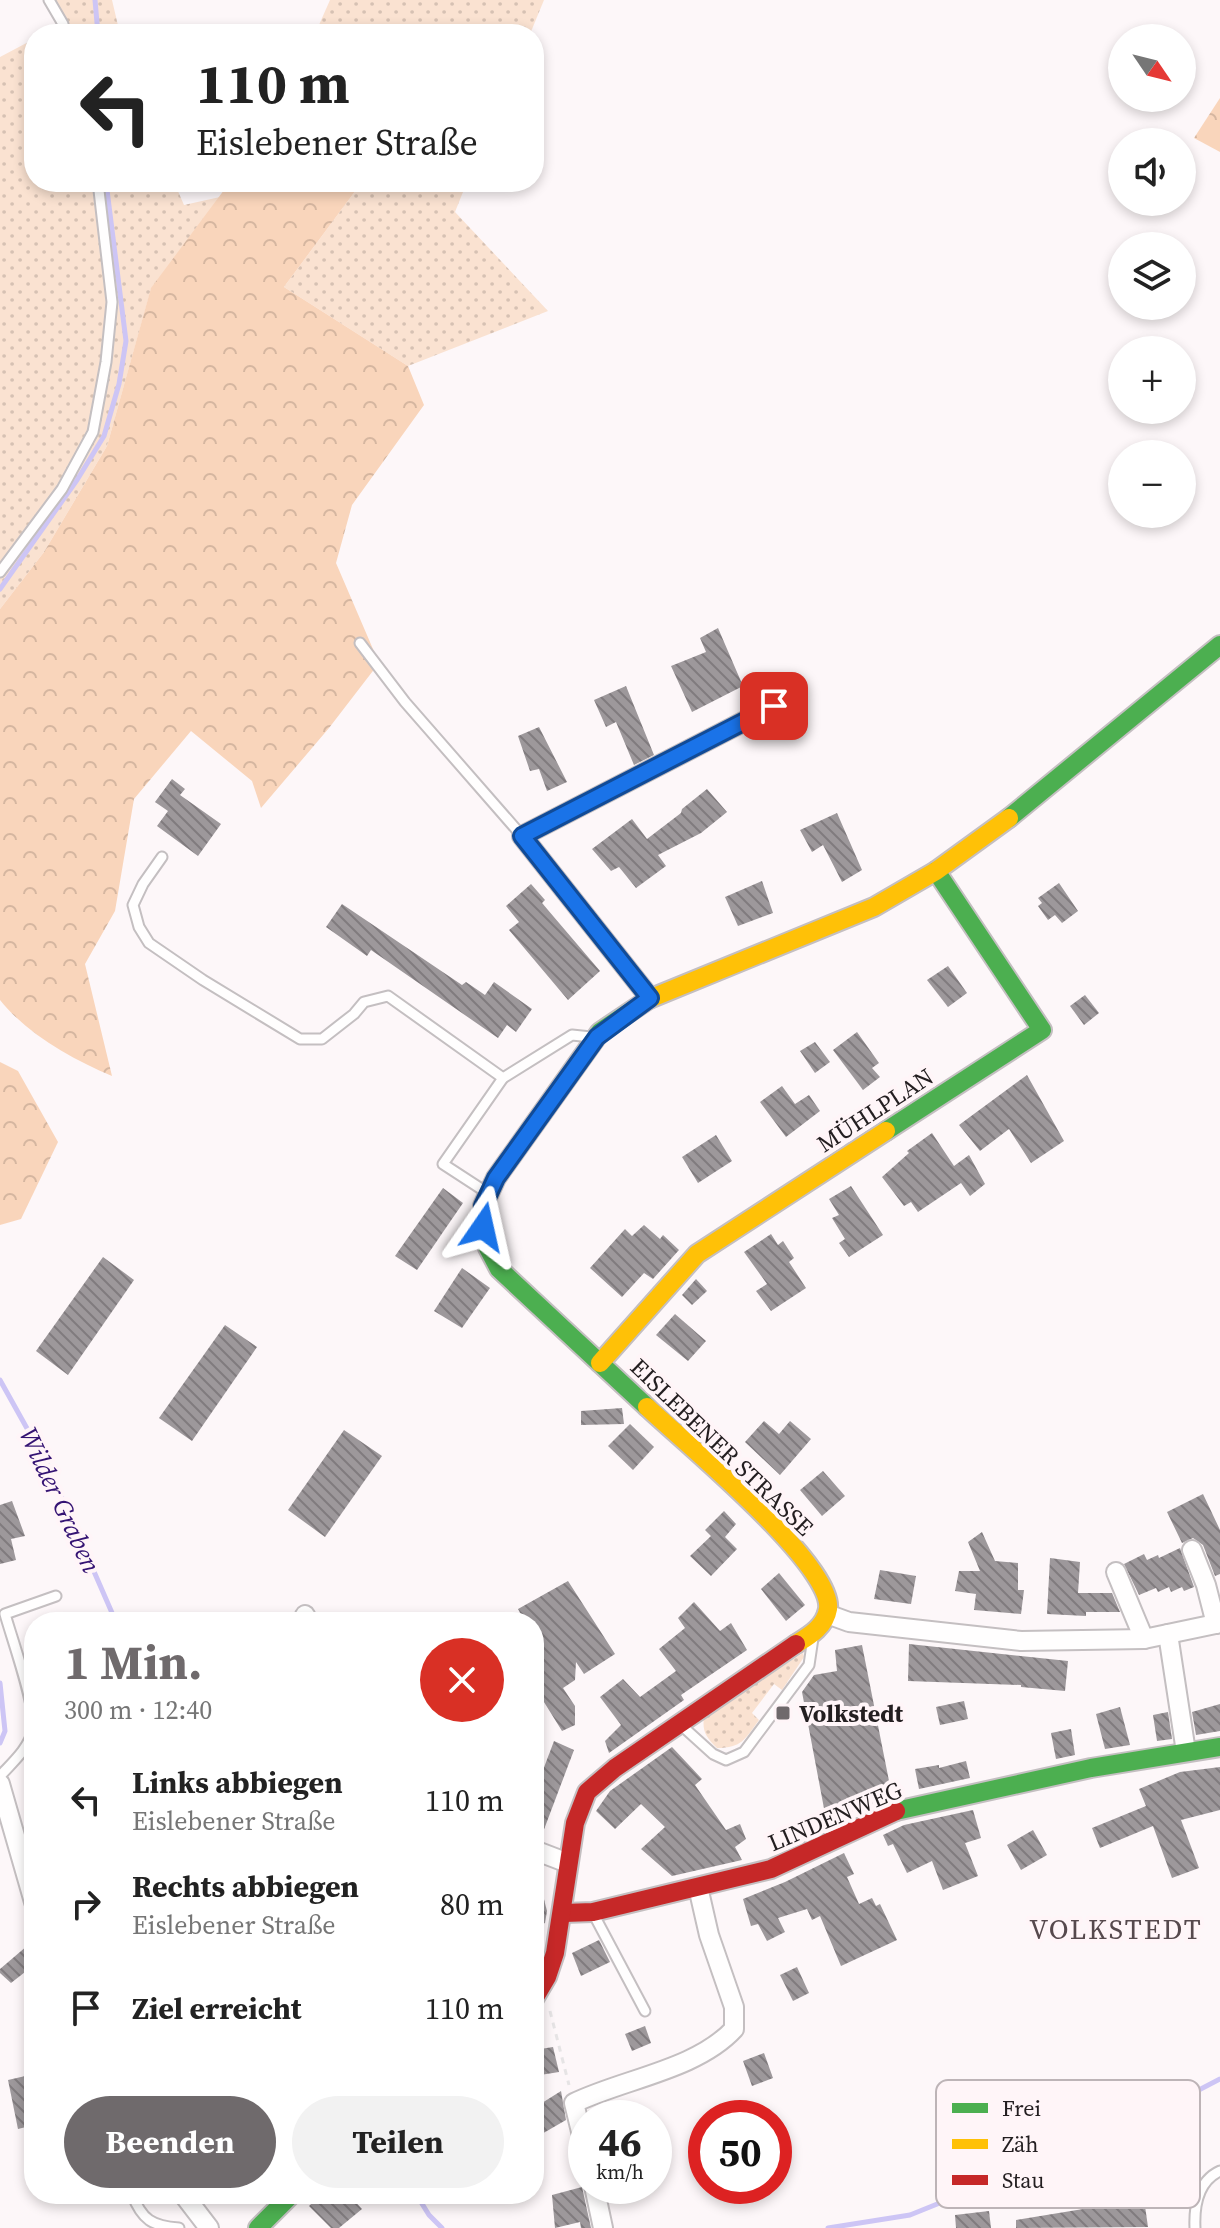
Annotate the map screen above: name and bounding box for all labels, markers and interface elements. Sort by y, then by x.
north arrow [1108,24,1196,112]
map controls [1108,24,1196,528]
text: 110 m [196,45,350,122]
icon: left [64,56,168,160]
text: Eislebener Straße [196,118,478,167]
button: sound [1108,128,1196,216]
button: layers [1108,232,1196,320]
button: + [1108,336,1196,424]
button: − [1108,440,1196,528]
pin [740,672,808,740]
icon: arrive [752,684,796,728]
street label: MÜHLPLAN [810,1060,940,1160]
position arrow [441,1185,525,1269]
street label: EISLEBENER STRASSE [623,1351,821,1543]
water label: Wilder Graben [11,1421,110,1579]
text: 1 Min. [64,1629,202,1695]
button: close [420,1638,504,1722]
text: 300 m · 12:40 [64,1692,212,1728]
place label: Volkstedt [799,1697,904,1730]
marker: Volkstedt [774,1704,792,1722]
text: Links abbiegen [132,1762,343,1803]
street label: LINDENWEG [763,1773,908,1859]
icon: left [64,1778,108,1822]
text: 110 m [425,1780,504,1821]
text: Eislebener Straße [132,1803,336,1839]
text: Rechts abbiegen [132,1866,359,1907]
icon: right [64,1882,108,1926]
text: 80 m [440,1884,504,1925]
text: Eislebener Straße [132,1907,336,1943]
district label: VOLKSTEDT [1029,1910,1203,1948]
icon: arrive [64,1986,108,2030]
text: Ziel erreicht [132,1988,301,2029]
text: 110 m [425,1988,504,2029]
legend [936,2080,1200,2208]
text: Frei [1002,2093,1041,2123]
button: Beenden [64,2096,276,2188]
button: Teilen [292,2096,504,2188]
speed limit sign: 50 [688,2100,792,2204]
text: 46 [598,2115,642,2169]
text: Zäh [1002,2129,1039,2159]
text: km/h [596,2158,644,2186]
text: Stau [1002,2165,1044,2195]

